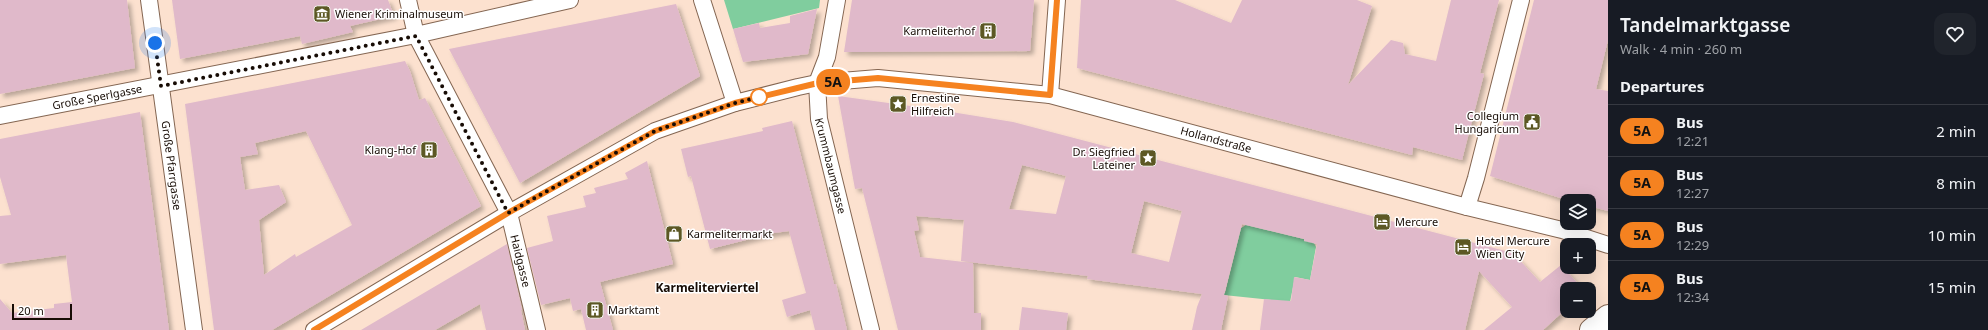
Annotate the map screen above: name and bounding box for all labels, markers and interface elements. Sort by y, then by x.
museum icon: Wiener Kriminalmuseum [312,4,332,24]
place label: Wiener Kriminalmuseum [335,6,463,21]
text: Tandelmarktgasse [1620,12,1790,38]
button: heart [1934,13,1976,55]
building icon: Karmeliterhof [978,21,998,41]
place label: Karmeliterhof [903,23,976,38]
your location [145,33,165,53]
text: Walk · 4 min · 260 m [1620,40,1742,58]
line badge: 5A [815,69,851,95]
text: 5A [824,72,842,91]
text: Departures [1620,76,1704,96]
street label: Große Sperlgasse [51,81,143,113]
unlabelled marker [750,88,768,106]
place label: Ernestine Hilfreich [911,90,960,118]
place icon: Ernestine Hilfreich [888,94,908,114]
place label: Collegium Hungaricum [1455,108,1519,136]
public building icon: Collegium Hungaricum [1522,112,1542,132]
text: Bus [1676,112,1703,132]
street label: Krummbaumgasse [812,116,850,215]
street label: Große Pfarrgasse [159,120,186,211]
text: 5A [1633,121,1651,140]
text: 2 min [1936,121,1976,141]
street label: Hollandstraße [1179,122,1253,156]
text: 12:21 [1676,132,1709,150]
building icon: Klang-Hof [419,140,439,160]
place label: Klang-Hof [364,142,417,157]
place label: Dr. Siegfried Lateiner [1072,144,1135,172]
place icon: Dr. Siegfried Lateiner [1138,148,1158,168]
text: Bus [1676,164,1703,184]
text: 5A [1633,173,1651,192]
text: 8 min [1936,173,1976,193]
text: 12:27 [1676,184,1709,202]
map controls [1560,194,1596,318]
button: layers [1560,194,1596,230]
hotel icon: Mercure [1372,212,1392,232]
place label: Mercure [1395,214,1438,229]
text: Bus [1676,216,1703,236]
shop icon: Karmelitermarkt [664,224,684,244]
text: 5A [1633,225,1651,244]
text: 10 min [1928,225,1976,245]
place label: Karmelitermarkt [687,226,772,241]
street label: Haidgasse [507,233,534,289]
place label: Hotel Mercure Wien City [1476,233,1550,261]
text: 12:29 [1676,236,1709,254]
hotel icon: Hotel Mercure Wien City [1453,237,1473,257]
button: + [1560,238,1596,274]
text: Bus [1676,268,1703,288]
text: 5A [1633,277,1651,296]
text: 15 min [1928,277,1976,297]
district label: Karmeliterviertel [655,279,759,296]
button: − [1560,282,1596,318]
text: 12:34 [1676,288,1709,306]
building icon: Marktamt [585,300,605,320]
scale bar [12,302,72,321]
place label: Marktamt [608,302,659,317]
text: 20 m [18,303,44,318]

